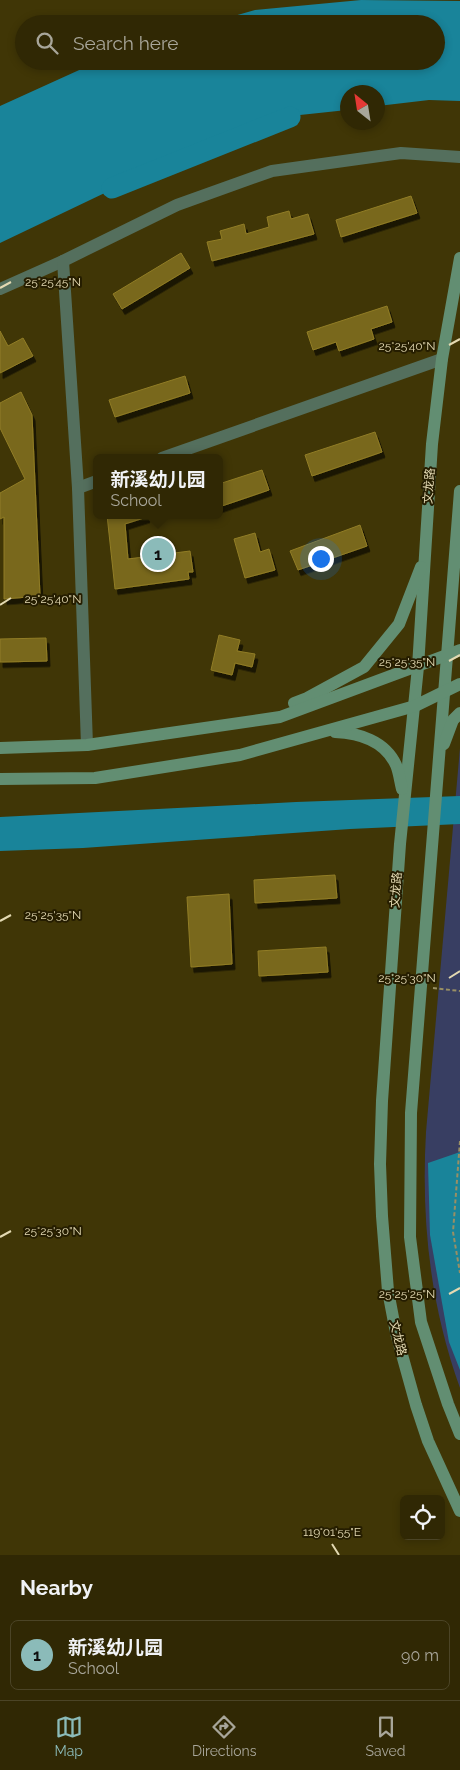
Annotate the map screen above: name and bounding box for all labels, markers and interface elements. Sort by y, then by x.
search box [15,15,445,70]
icon: search [33,29,61,57]
text: Search here [73,32,179,54]
north arrow [340,85,385,130]
text: 25°25'45"N [25,275,81,289]
text: 25°25'40"N [379,339,435,353]
popup [93,454,223,519]
text: 新溪幼儿园 [110,468,206,490]
street label: 文龙路 [421,468,437,504]
text: School [110,491,162,510]
pin: 1 [142,535,174,573]
your location [308,546,334,572]
text: 25°25'40"N [25,592,81,606]
text: 25°25'35"N [379,655,435,669]
street label: 文龙路 [388,872,404,908]
text: 25°25'35"N [25,908,81,922]
text: 25°25'30"N [378,971,436,985]
text: 25°25'30"N [24,1224,82,1238]
text: 25°25'25"N [379,1287,435,1301]
street label: 文龙路 [387,1319,409,1357]
map controls [400,1495,445,1540]
button: locate [400,1495,445,1540]
text: 119°01'55"E [303,1525,361,1539]
text: Nearby [20,1575,93,1600]
text: 新溪幼儿园 [68,1636,163,1658]
text: 1 [33,1646,41,1665]
text: 90 m [401,1646,439,1665]
text: School [68,1659,119,1678]
tab: Map [54,1713,83,1759]
tab: Directions [192,1713,257,1759]
tab: Saved [365,1713,406,1759]

